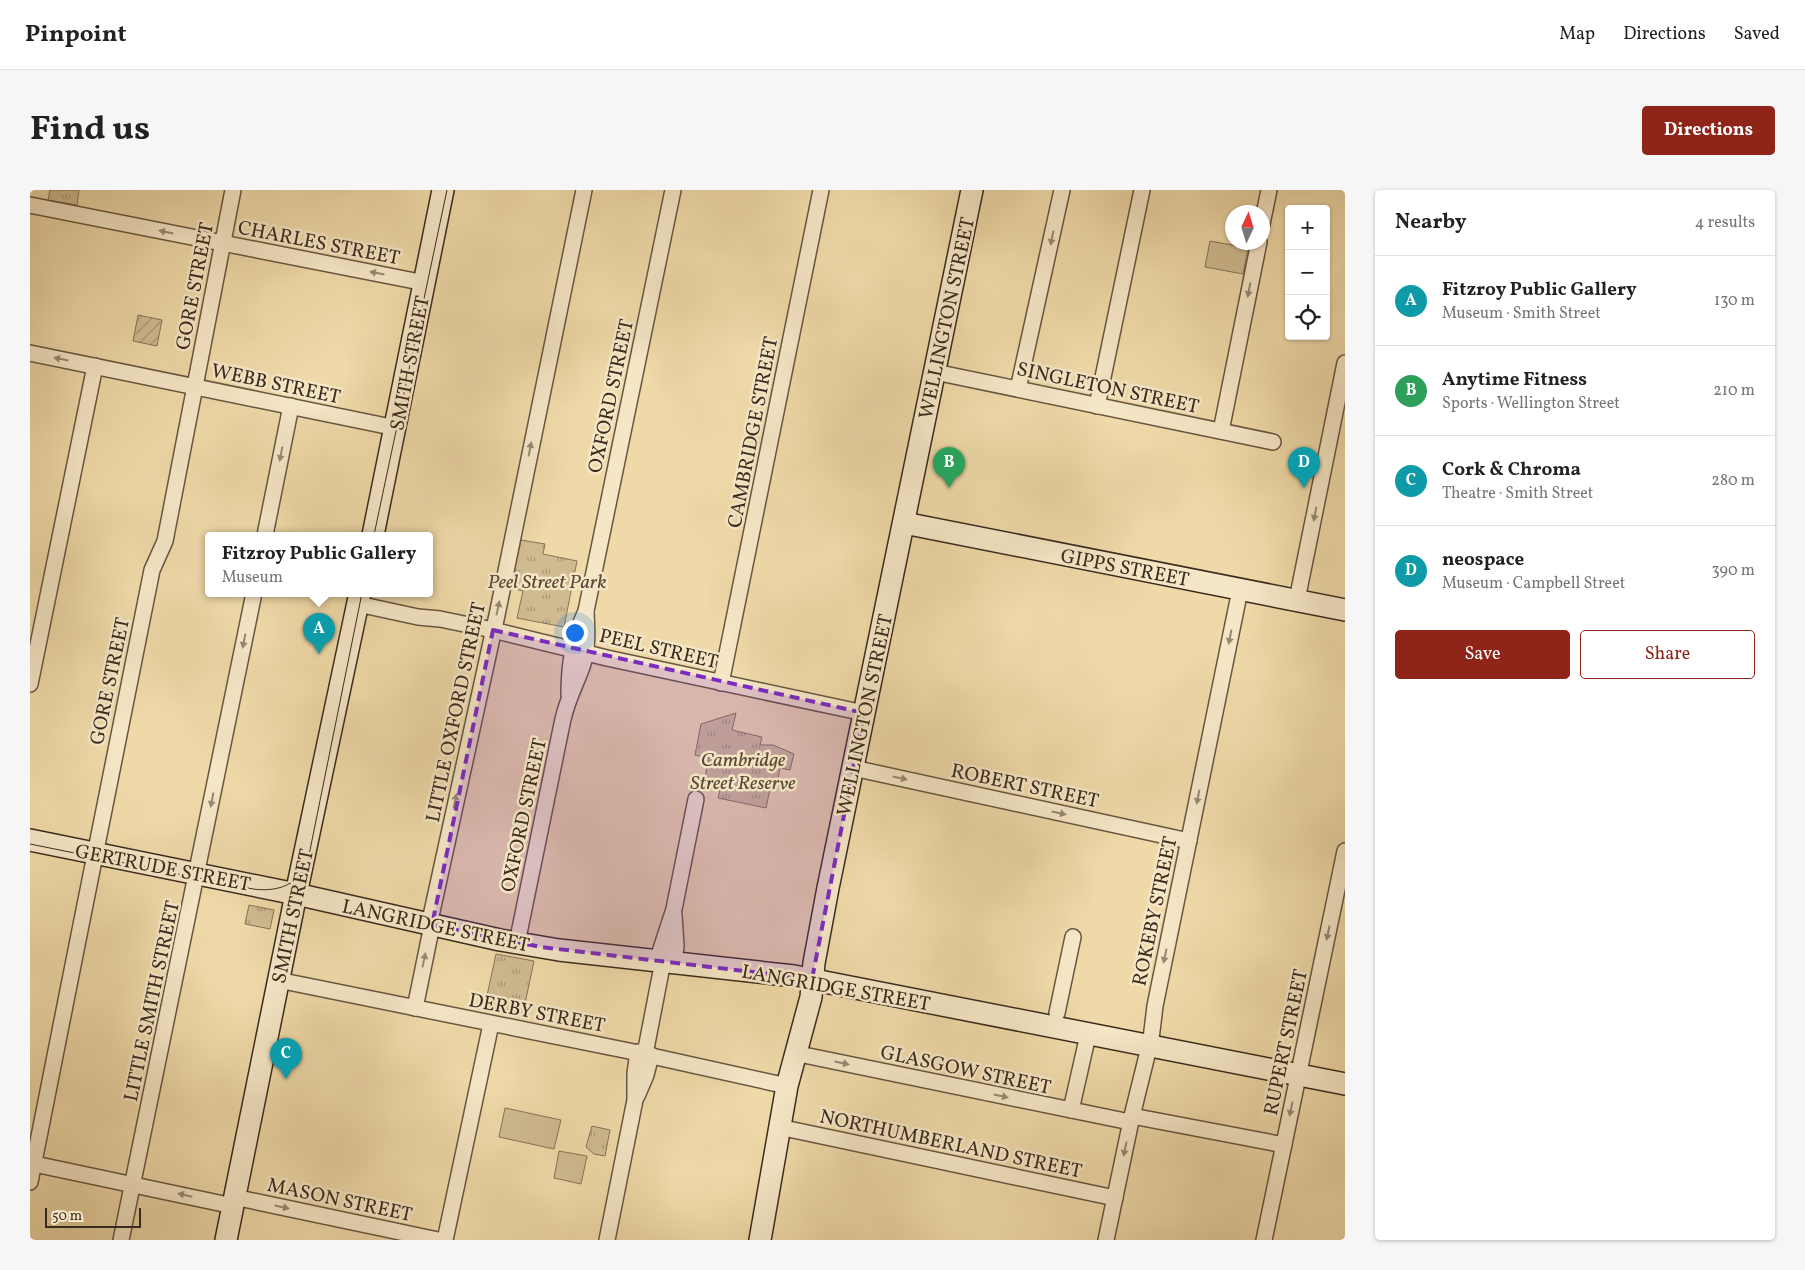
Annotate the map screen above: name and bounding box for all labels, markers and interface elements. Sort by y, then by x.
text: Pinpoint [25,18,127,52]
text: Map [1559,22,1595,47]
text: Directions [1623,22,1706,47]
text: Saved [1734,22,1780,47]
text: Find us [30,106,150,154]
button: Directions [1642,106,1775,155]
north arrow [1225,205,1270,250]
map controls [1285,205,1330,340]
button: + [1285,205,1330,250]
text: Nearby [1395,208,1466,237]
text: 4 results [1695,212,1755,234]
street label: CHARLES STREET [235,215,402,273]
street label: WELLINGTON STREET [913,215,983,422]
street label: GORE STREET [170,220,222,353]
one-way arrow [157,227,173,235]
one-way arrow [1047,230,1055,246]
button: − [1285,250,1330,295]
one-way arrow [369,269,384,277]
text: Fitzroy Public Gallery [1442,277,1637,303]
one-way arrow [1245,283,1253,299]
text: A [1405,290,1417,312]
text: 130 m [1714,290,1755,312]
street label: SMITH STREET [384,293,438,433]
button: locate [1285,295,1330,340]
text: Museum · Smith Street [1442,303,1601,325]
street label: OXFORD STREET [582,317,642,476]
street label: CAMBRIDGE STREET [722,334,786,530]
one-way arrow [53,355,69,363]
street label: SINGLETON STREET [1014,356,1202,422]
street label: WEBB STREET [208,358,343,412]
text: Anytime Fitness [1442,367,1587,393]
text: B [1406,380,1416,402]
text: 210 m [1713,380,1755,402]
text: Sports · Wellington Street [1442,393,1620,415]
one-way arrow [527,441,535,457]
one-way arrow [277,447,285,463]
pin: B [933,447,965,488]
pin: D [1288,447,1320,488]
text: Cork & Chroma [1442,457,1581,483]
text: C [1406,470,1416,492]
text: 280 m [1711,470,1755,492]
text: Theatre · Smith Street [1442,483,1593,505]
one-way arrow [1310,507,1318,523]
popup [205,532,433,597]
text: Fitzroy Public Gallery [222,541,416,567]
street label: GIPPS STREET [1058,543,1192,595]
text: neospace [1442,547,1524,573]
text: D [1405,560,1417,582]
text: 390 m [1712,560,1755,582]
text: Museum [222,567,283,589]
park label: Peel Street Park [487,569,607,597]
text: Museum · Campbell Street [1442,573,1625,595]
street label: LITTLE OXFORD STREET [420,599,494,825]
one-way arrow [494,601,502,616]
street label: WELLINGTON STREET [831,612,901,819]
pin: A [303,613,335,654]
street label: GORE STREET [84,615,138,748]
your location [562,620,588,646]
street label: PEEL STREET [596,623,721,677]
one-way arrow [1226,630,1234,645]
button: Save [1395,630,1570,679]
button: Share [1580,630,1755,679]
one-way arrow [240,633,248,648]
street label: OXFORD STREET [495,736,555,895]
park label: Cambridge Street Reserve [690,747,796,798]
street label: ROBERT STREET [948,758,1101,816]
one-way arrow [893,774,908,782]
one-way arrow [1194,789,1202,804]
one-way arrow [208,792,216,807]
one-way arrow [452,793,460,809]
one-way arrow [1052,809,1067,817]
street label: ROKEBY STREET [1126,834,1186,989]
street label: GERTRUDE STREET [72,838,253,900]
street label: SMITH STREET [266,846,322,986]
street label: LANGRIDGE STREET [339,893,532,961]
street label: LITTLE SMITH STREET [118,898,188,1104]
one-way arrow [1324,926,1332,941]
one-way arrow [1161,948,1169,963]
one-way arrow [420,953,428,968]
street label: LANGRIDGE STREET [739,959,933,1019]
street label: RUPERT STREET [1258,967,1316,1118]
street label: DERBY STREET [466,987,608,1041]
pin: C [270,1038,302,1079]
street label: GLASGOW STREET [878,1039,1054,1103]
one-way arrow [834,1060,850,1068]
one-way arrow [994,1092,1009,1100]
one-way arrow [1287,1102,1295,1117]
street label: NORTHUMBERLAND STREET [817,1103,1085,1187]
one-way arrow [1121,1141,1129,1156]
street label: MASON STREET [264,1172,415,1230]
one-way arrow [177,1191,193,1199]
one-way arrow [275,1203,290,1211]
scale bar [45,1205,141,1228]
text: 50 m [52,1207,82,1226]

